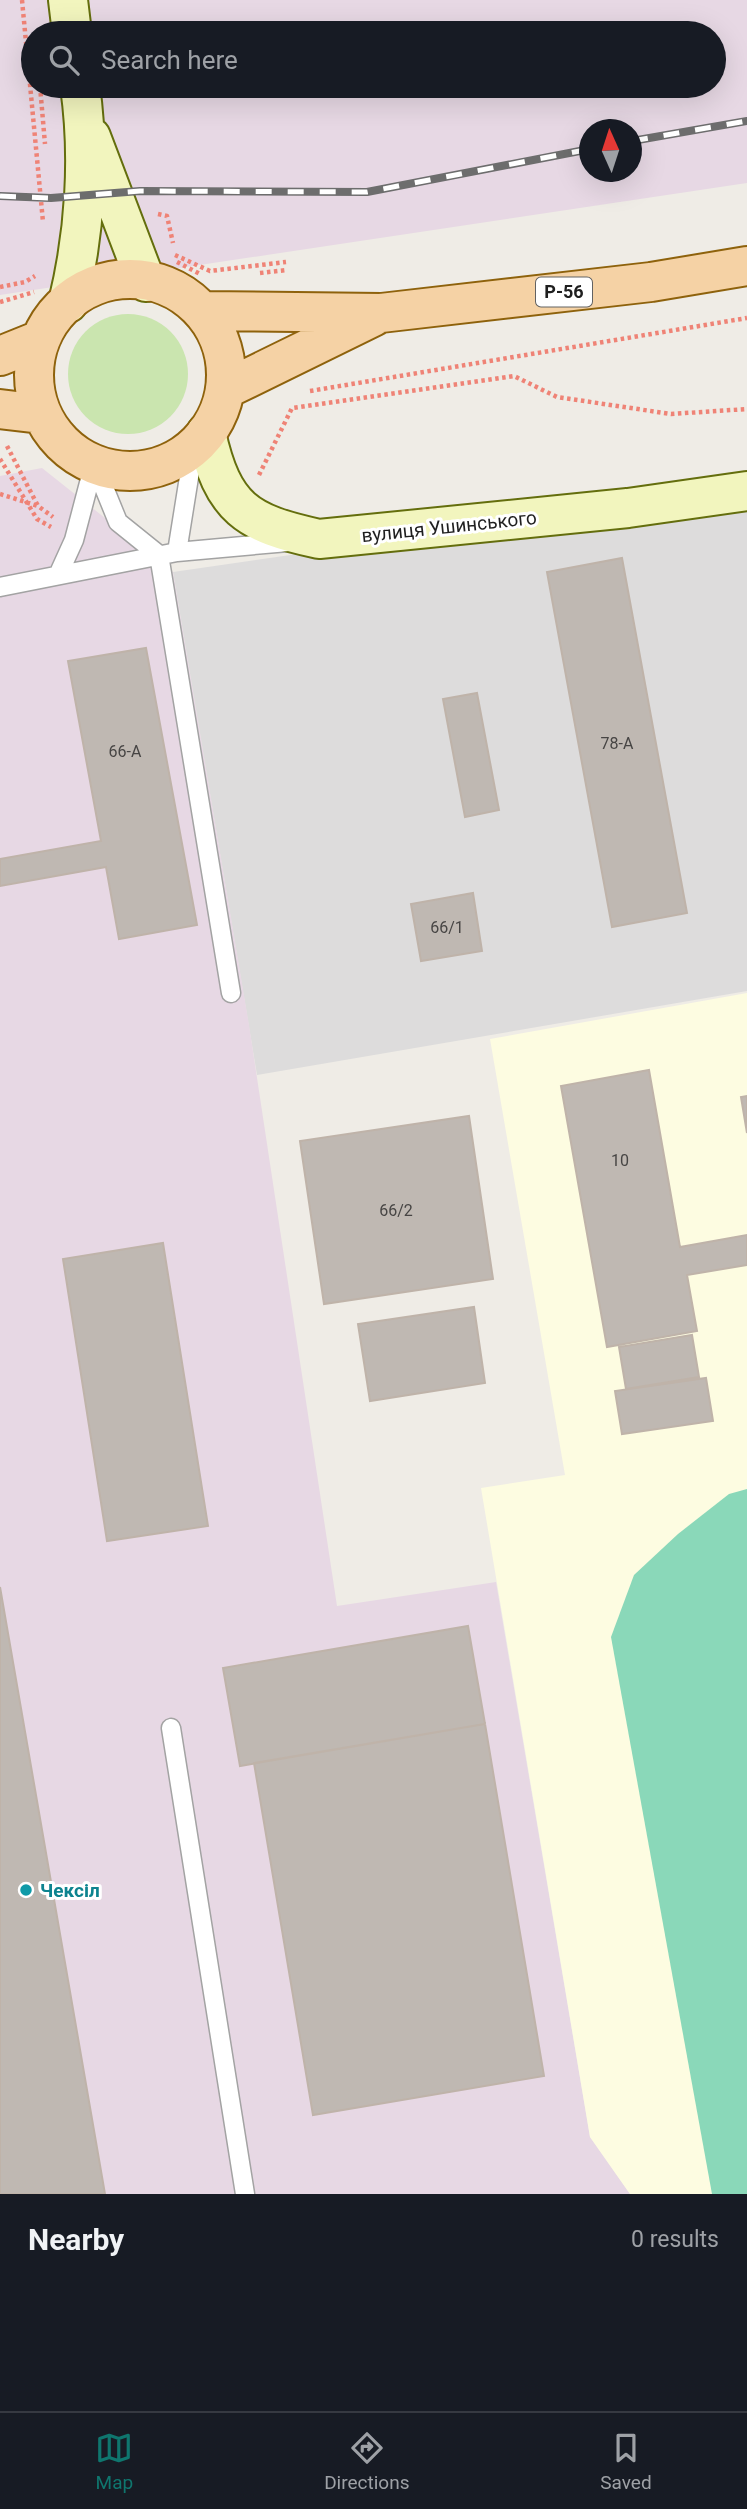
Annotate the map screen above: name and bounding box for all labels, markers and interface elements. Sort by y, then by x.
search box [21,21,726,98]
icon: search [45,41,83,79]
text: Search here [101,45,238,75]
north arrow [579,119,642,182]
road number: Р-56 [536,278,592,306]
street label: вулиця Ушинського [360,506,538,547]
house number: 78-А [601,734,634,753]
house number: 66-А [109,742,142,761]
house number: 66/1 [430,918,464,937]
house number: 10 [611,1151,629,1170]
house number: 66/2 [379,1201,413,1220]
place label: Чексіл [40,1879,100,1902]
marker: Чексіл [18,1882,34,1898]
text: Nearby [28,2222,124,2257]
text: 0 results [631,2226,719,2253]
tab: Map [95,2429,133,2494]
tab: Directions [324,2429,409,2494]
tab: Saved [600,2429,652,2494]

